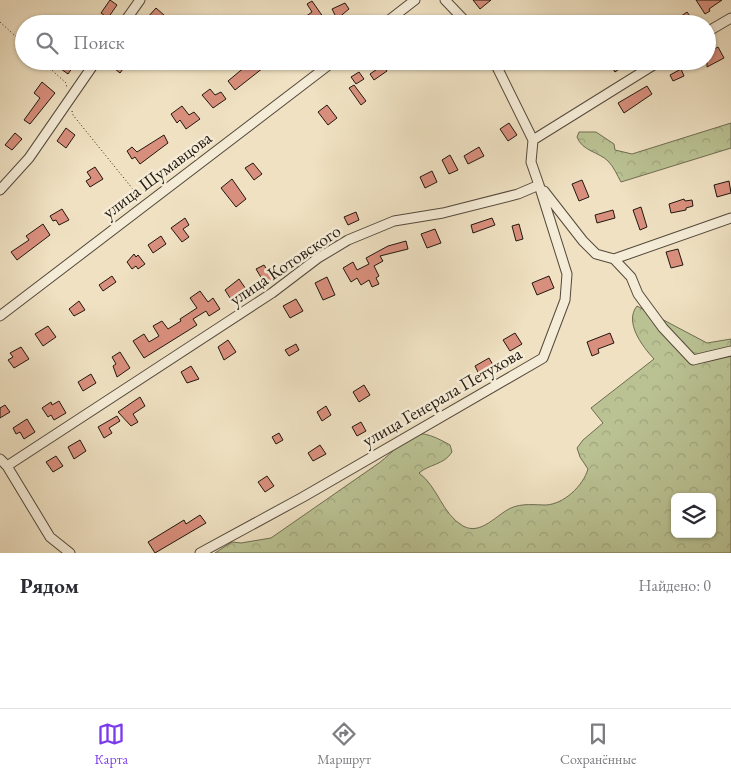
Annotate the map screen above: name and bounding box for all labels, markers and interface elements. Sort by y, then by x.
search box [15,15,716,70]
icon: search [33,29,61,57]
text: Поиск [73,30,125,55]
street label: улица Шумавцова [97,125,217,223]
street label: улица Котовского [225,219,345,310]
street label: улица Генерала Петухова [358,341,526,452]
map controls [671,493,716,538]
button: layers [671,493,716,538]
text: Рядом [20,572,79,599]
text: Найдено: 0 [639,575,711,596]
tab: Карта [95,720,128,768]
tab: Маршрут [317,720,371,768]
tab: Сохранённые [560,720,636,768]

